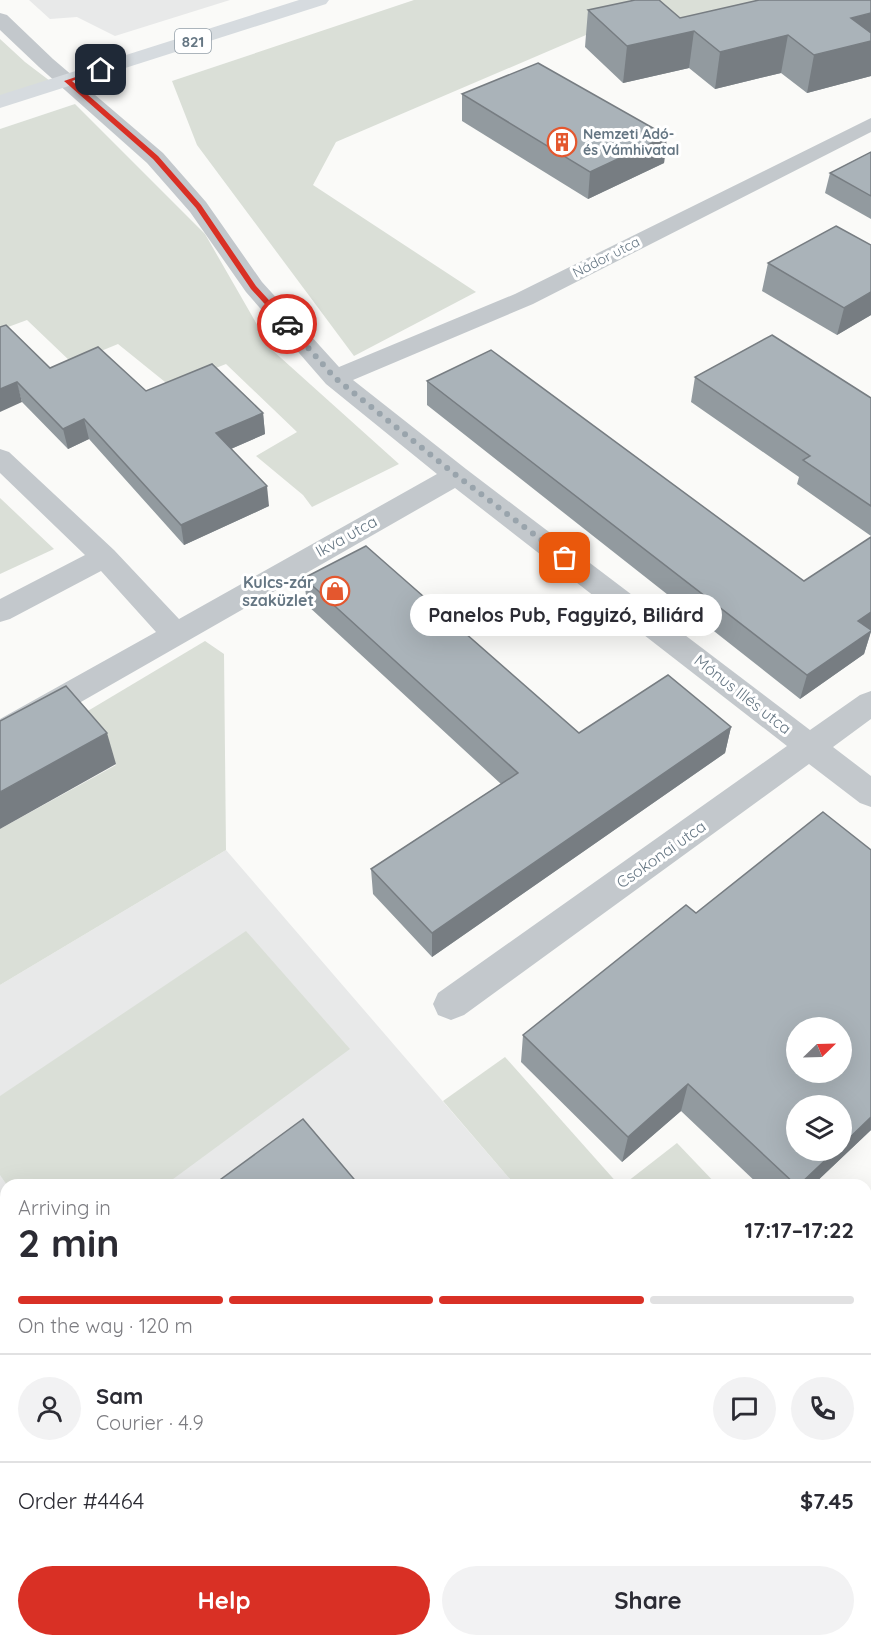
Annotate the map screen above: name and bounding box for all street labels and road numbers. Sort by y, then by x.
road number: 821 [175,29,211,53]
street label: Nádor utca [569,232,643,282]
street label: Ikva utca [312,511,380,561]
street label: Mónus Illés utca [690,650,796,738]
street label: Csokonai utca [612,816,710,892]

